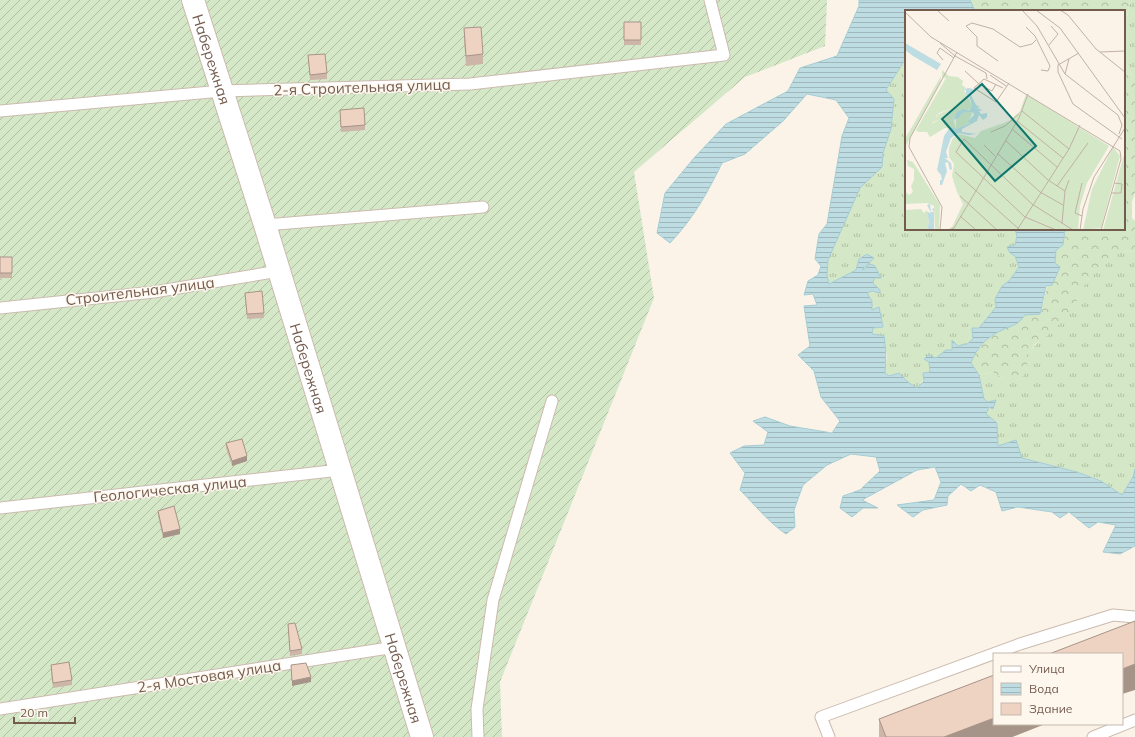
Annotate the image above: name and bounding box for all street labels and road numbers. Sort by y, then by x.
street label: Набережная [189,12,235,107]
street label: 2-я Строительная улица [273,74,451,100]
street label: Строительная улица [64,272,216,310]
street label: Набережная [286,321,332,416]
street label: Геологическая улица [92,472,248,506]
street label: Набережная [381,630,427,726]
street label: 2-я Мостовая улица [136,655,282,697]

